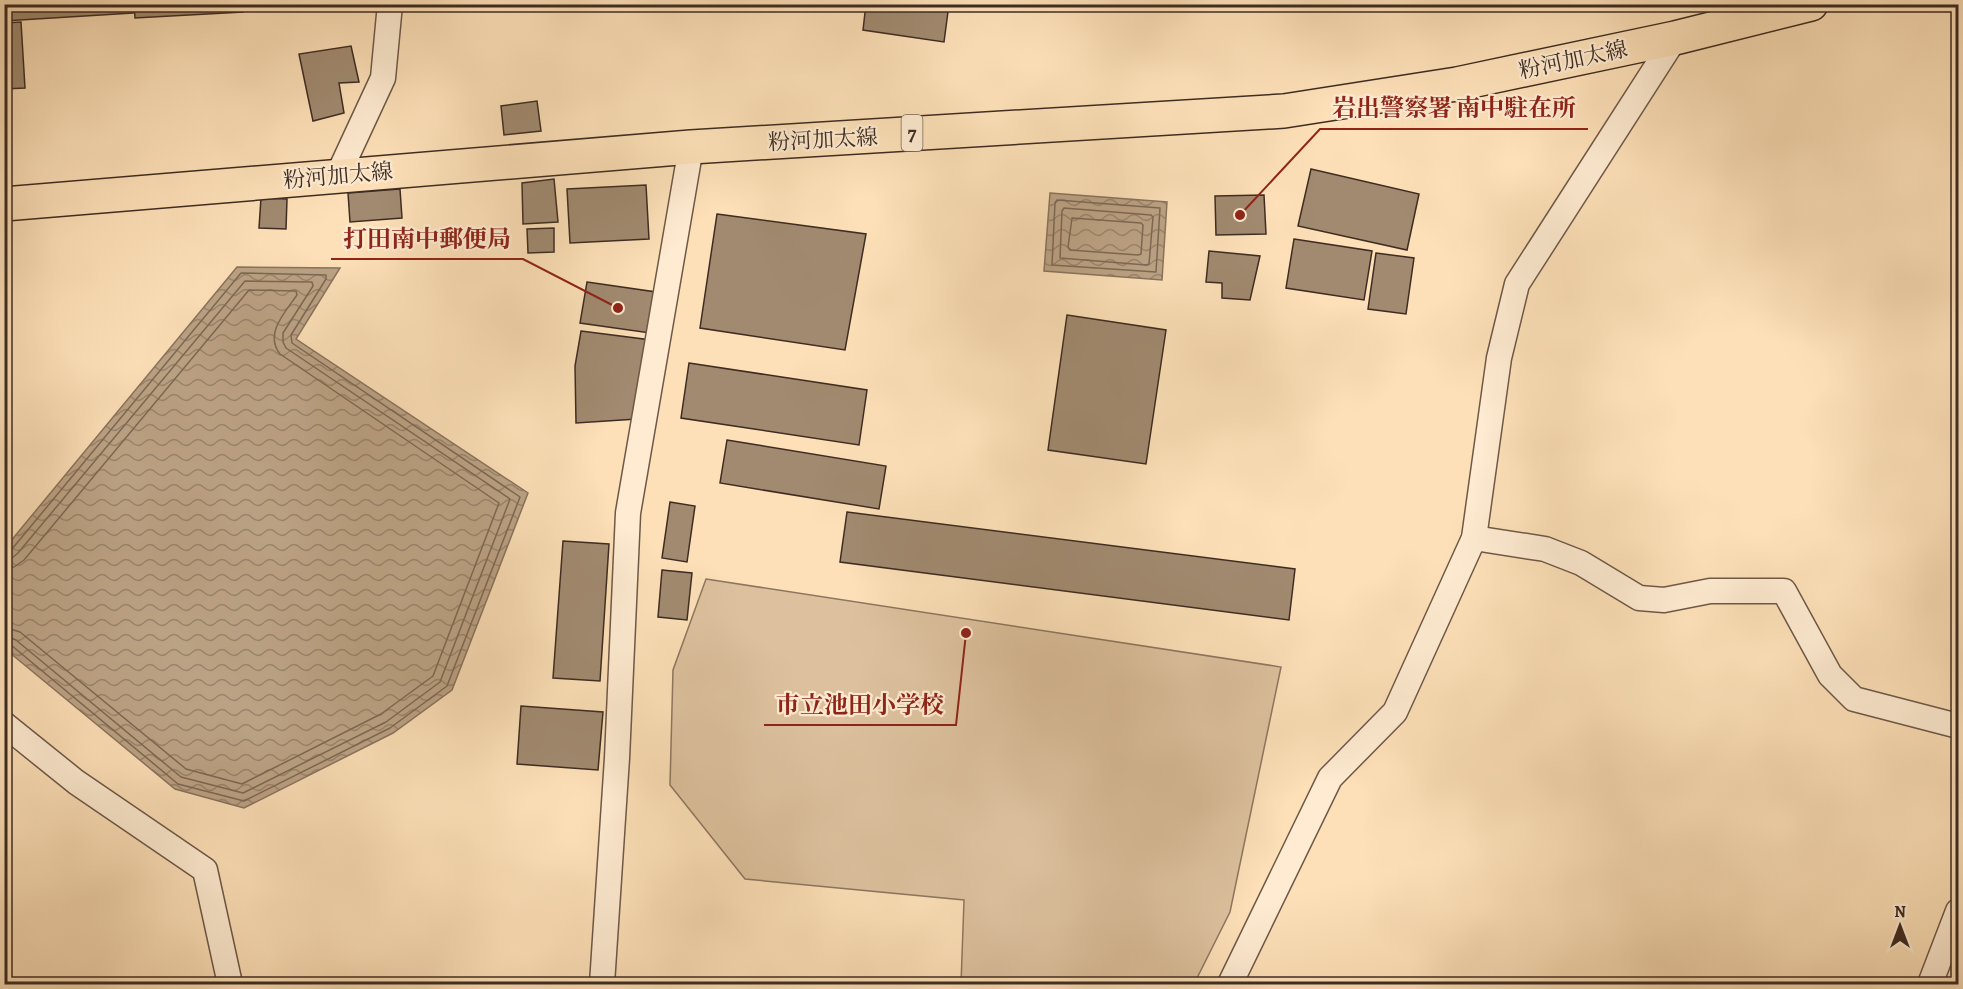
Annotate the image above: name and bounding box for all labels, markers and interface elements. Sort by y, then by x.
street label: 粉河加太線 [1516,34,1630,86]
callout: 岩出警察署 南中駐在所 [1320,87,1588,129]
text: 岩出警察署 南中駐在所 [1332,92,1576,124]
road number: 7 [902,115,922,151]
street label: 粉河加太線 [767,122,879,158]
street label: 粉河加太線 [282,156,394,196]
callout: 打田南中郵便局 [331,217,523,259]
text: 打田南中郵便局 [343,223,511,255]
callout: 市立池田小学校 [764,683,956,725]
text: 市立池田小学校 [776,689,944,721]
north arrow [1870,896,1930,956]
text: N [1894,901,1906,923]

